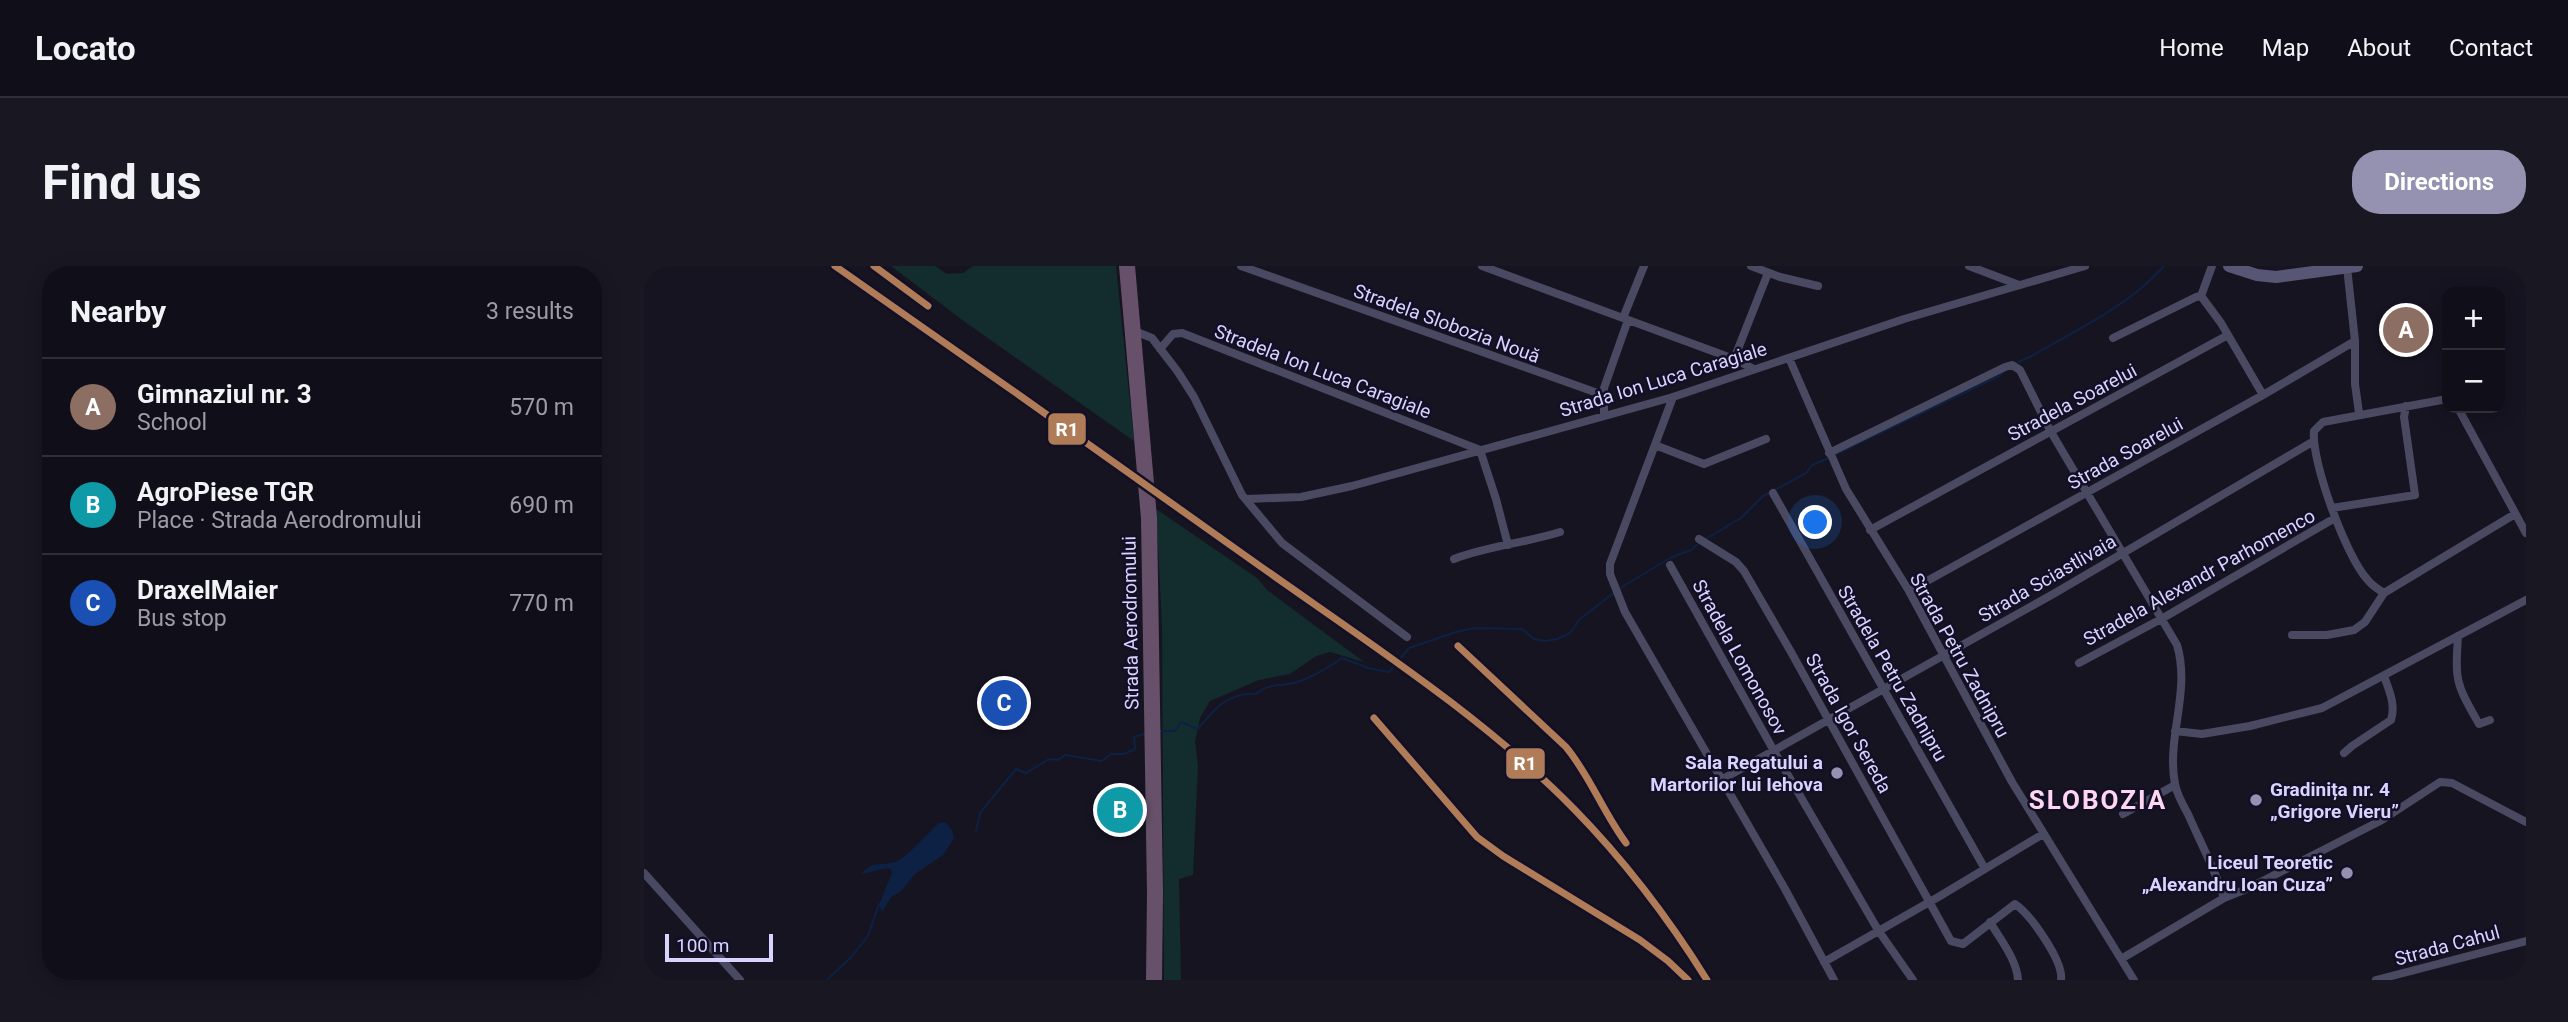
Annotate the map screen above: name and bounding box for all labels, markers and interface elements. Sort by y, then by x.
text: Locato [35,29,136,68]
text: Home [2159,34,2224,62]
text: Map [2262,34,2309,62]
text: About [2347,34,2411,62]
text: Contact [2449,34,2533,62]
button: Directions [2352,150,2526,214]
text: Find us [42,154,202,211]
street label: Stradela Slobozia Nouă [1350,279,1543,368]
map controls [2442,287,2505,413]
button: + [2442,287,2505,350]
text: Nearby [70,294,166,329]
text: 3 results [486,298,574,325]
pin: A [2383,304,2429,356]
street label: Stradela Ion Luca Caragiale [1211,319,1434,423]
street label: Strada Ion Luca Caragiale [1557,337,1770,422]
button: − [2442,350,2505,413]
street label: Stradela Soarelui [2004,359,2141,446]
text: Gimnaziul nr. 3 [137,379,312,409]
text: A [85,394,101,421]
text: 570 m [509,394,574,421]
text: School [137,409,207,436]
line badge: R1 [1047,412,1087,446]
street label: Strada Soarelui [2064,412,2187,495]
text: R1 [1055,418,1079,441]
text: AgroPiese TGR [137,477,314,507]
text: B [86,492,100,519]
text: 690 m [509,492,574,519]
street label: Stradela Alexandr Parhomenco [2079,504,2319,651]
your location [1798,505,1832,539]
text: Place · Strada Aerodromului [137,507,422,534]
street label: Strada Sciastlivaia [1974,530,2120,627]
street label: Strada Aerodromului [1117,536,1144,710]
street label: Strada Petru Zadnipru [1905,569,2014,742]
text: DraxelMaier [137,575,278,605]
street label: Stradela Lomonosov [1687,576,1792,739]
street label: Stradela Petru Zadnipru [1833,581,1952,765]
text: C [85,590,101,617]
text: 770 m [509,590,574,617]
text: Bus stop [137,605,227,632]
street label: Strada Igor Sereda [1801,649,1896,797]
pin: C [981,677,1027,729]
line badge: R1 [1505,747,1546,780]
place label: Sala Regatului a Martorilor lui Iehova [1650,751,1823,796]
text: R1 [1513,752,1537,775]
marker: Sala Regatului a Martorilor lui Iehova [1829,765,1845,781]
place label: Gradinița nr. 4 „Grigore Vieru” [2270,778,2399,823]
pin: B [1097,784,1143,836]
district label: SLOBOZIA [2029,785,2167,815]
marker: Gradinița nr. 4 „Grigore Vieru” [2248,792,2264,808]
place label: Liceul Teoretic „Alexandru Ioan Cuza” [2142,851,2333,896]
marker: Liceul Teoretic „Alexandru Ioan Cuza” [2339,865,2355,881]
street label: Strada Cahul [2392,920,2502,971]
scale bar [665,931,774,963]
text: 100 m [676,934,729,957]

